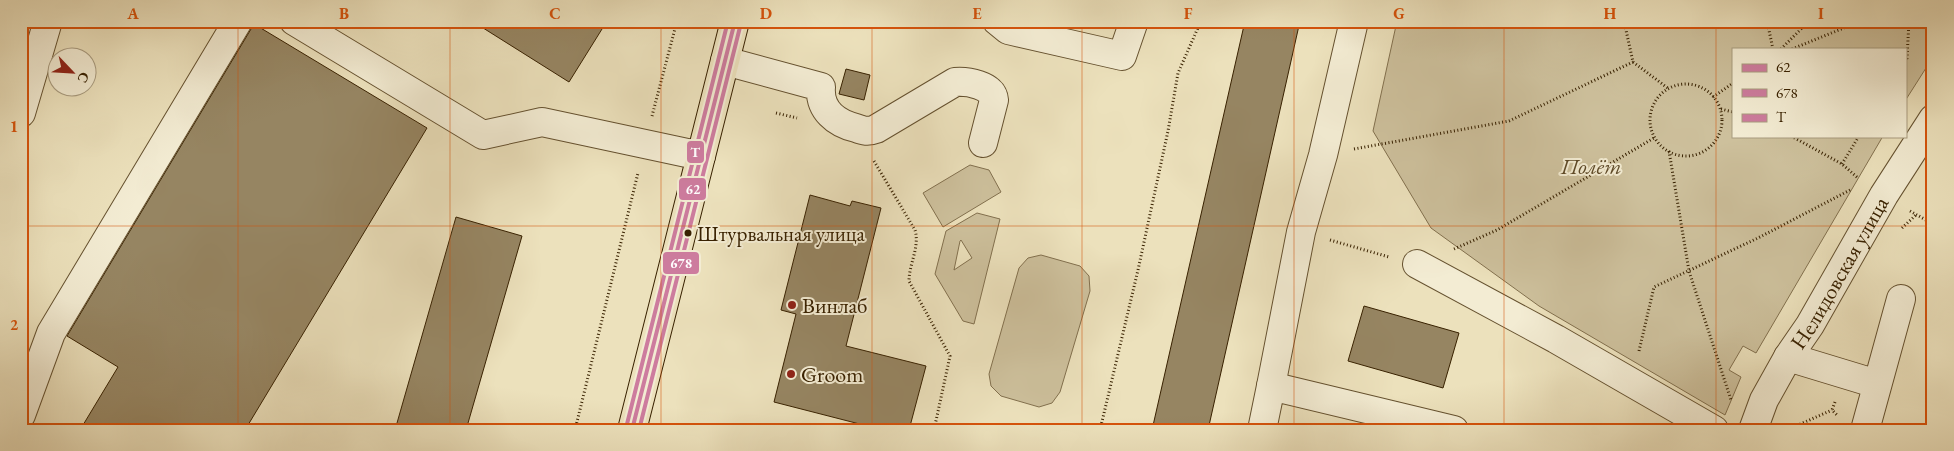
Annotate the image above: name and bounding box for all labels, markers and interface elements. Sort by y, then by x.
text: A [126,3,139,24]
text: B [339,3,349,24]
text: C [549,3,561,24]
text: D [760,3,772,24]
text: E [972,3,982,24]
text: F [1184,3,1193,24]
text: G [1393,3,1405,24]
text: H [1604,3,1617,24]
text: I [1818,3,1824,24]
north arrow [48,48,98,98]
legend [1732,48,1906,138]
text: 62 [1776,57,1791,76]
text: С [73,69,94,86]
text: 678 [1776,83,1798,102]
text: Т [1776,107,1787,126]
text: 1 [10,116,18,137]
line badge: Т [686,140,705,164]
text: Т [690,143,700,161]
park label: Полёт [1560,152,1621,181]
line badge: 62 [678,177,707,201]
text: 62 [686,180,701,198]
street label: Нелидовская улица [1783,191,1895,355]
place label: Штурвальная улица [697,220,866,247]
marker: Штурвальная улица [683,228,693,238]
line badge: 678 [662,251,700,275]
text: 678 [670,254,692,272]
place label: Винлаб [802,291,867,320]
marker: Винлаб [786,299,798,311]
text: 2 [10,314,19,335]
place label: Groom [801,360,863,389]
marker: Groom [785,368,797,380]

